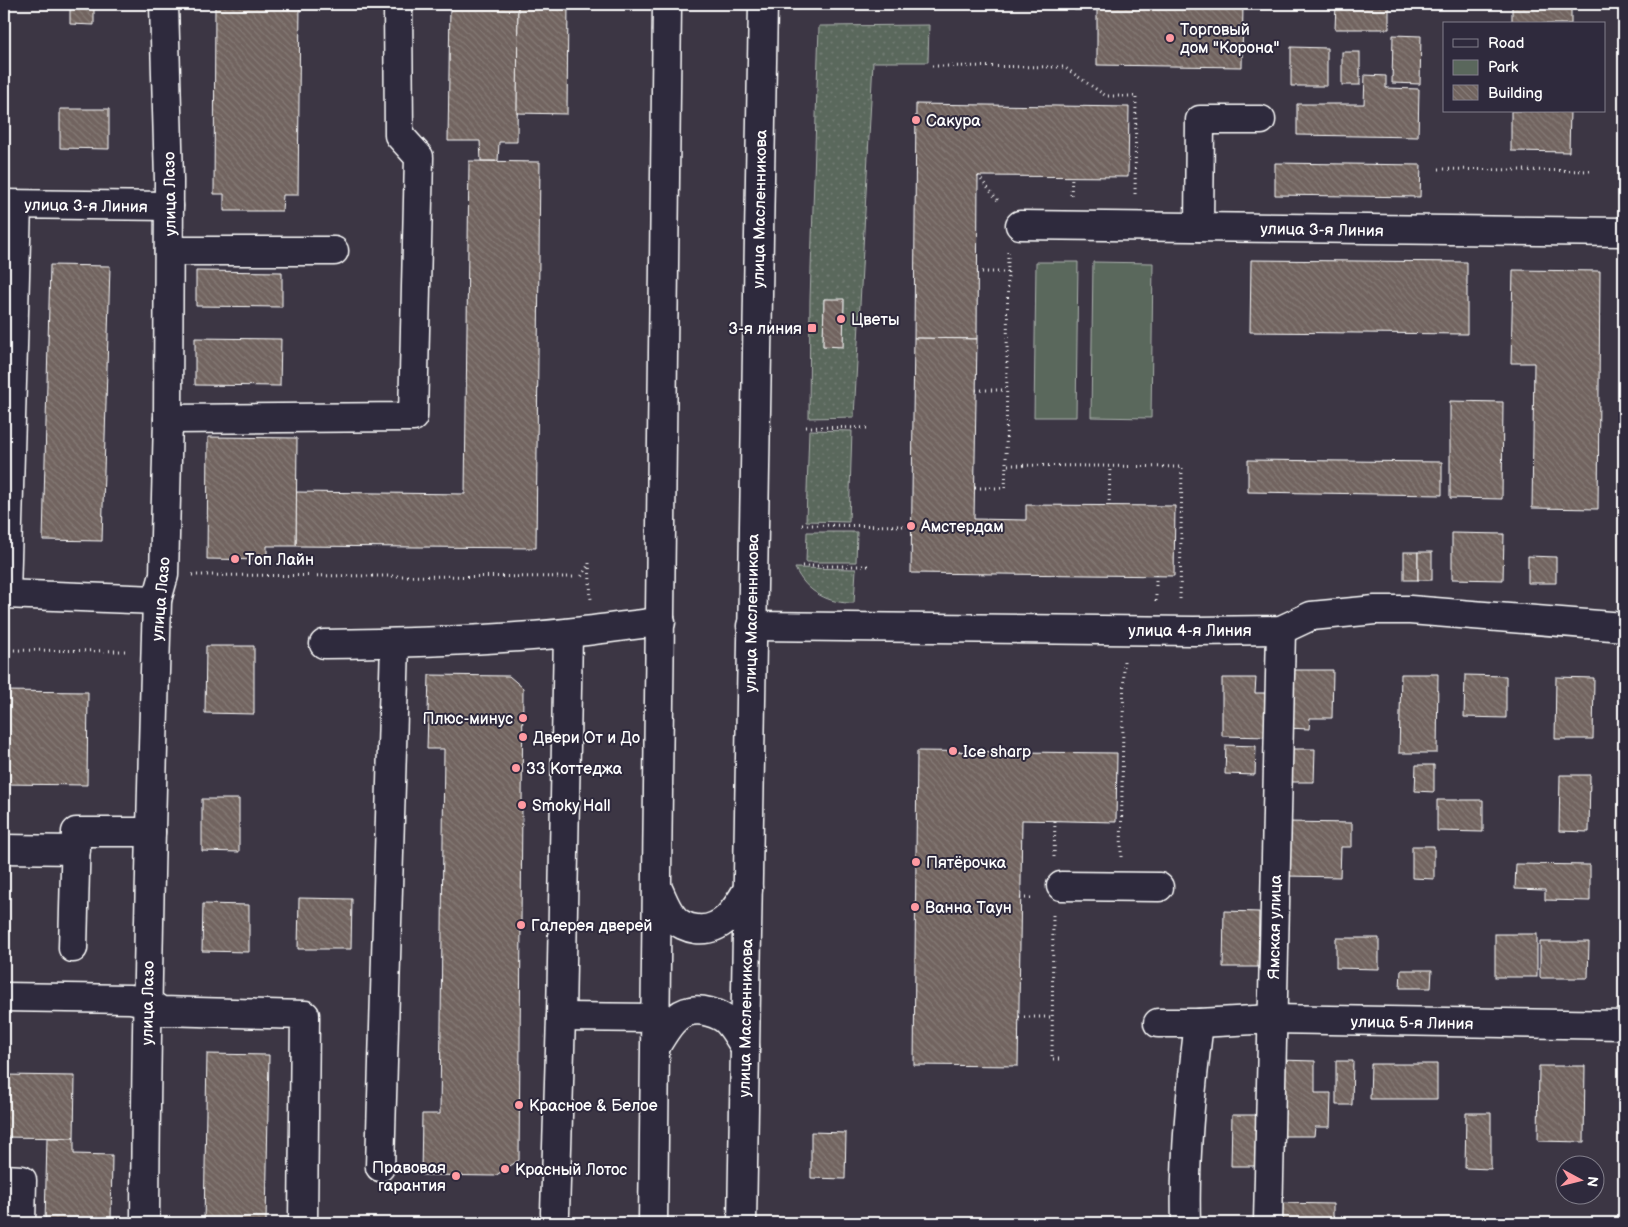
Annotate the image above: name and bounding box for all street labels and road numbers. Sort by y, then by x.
street label: улица Масленникова [750,129,771,289]
street label: улица Лазо [160,152,181,236]
street label: улица 3-я Линия [24,196,148,217]
street label: улица 3-я Линия [1260,220,1384,241]
street label: улица Масленникова [742,533,763,693]
street label: улица Лазо [148,556,175,642]
street label: улица 4-я Линия [1128,622,1252,641]
street label: Ямская улица [1265,874,1286,980]
street label: улица Масленникова [736,938,757,1098]
street label: улица Лазо [138,961,159,1045]
street label: улица 5-я Линия [1350,1013,1474,1034]

